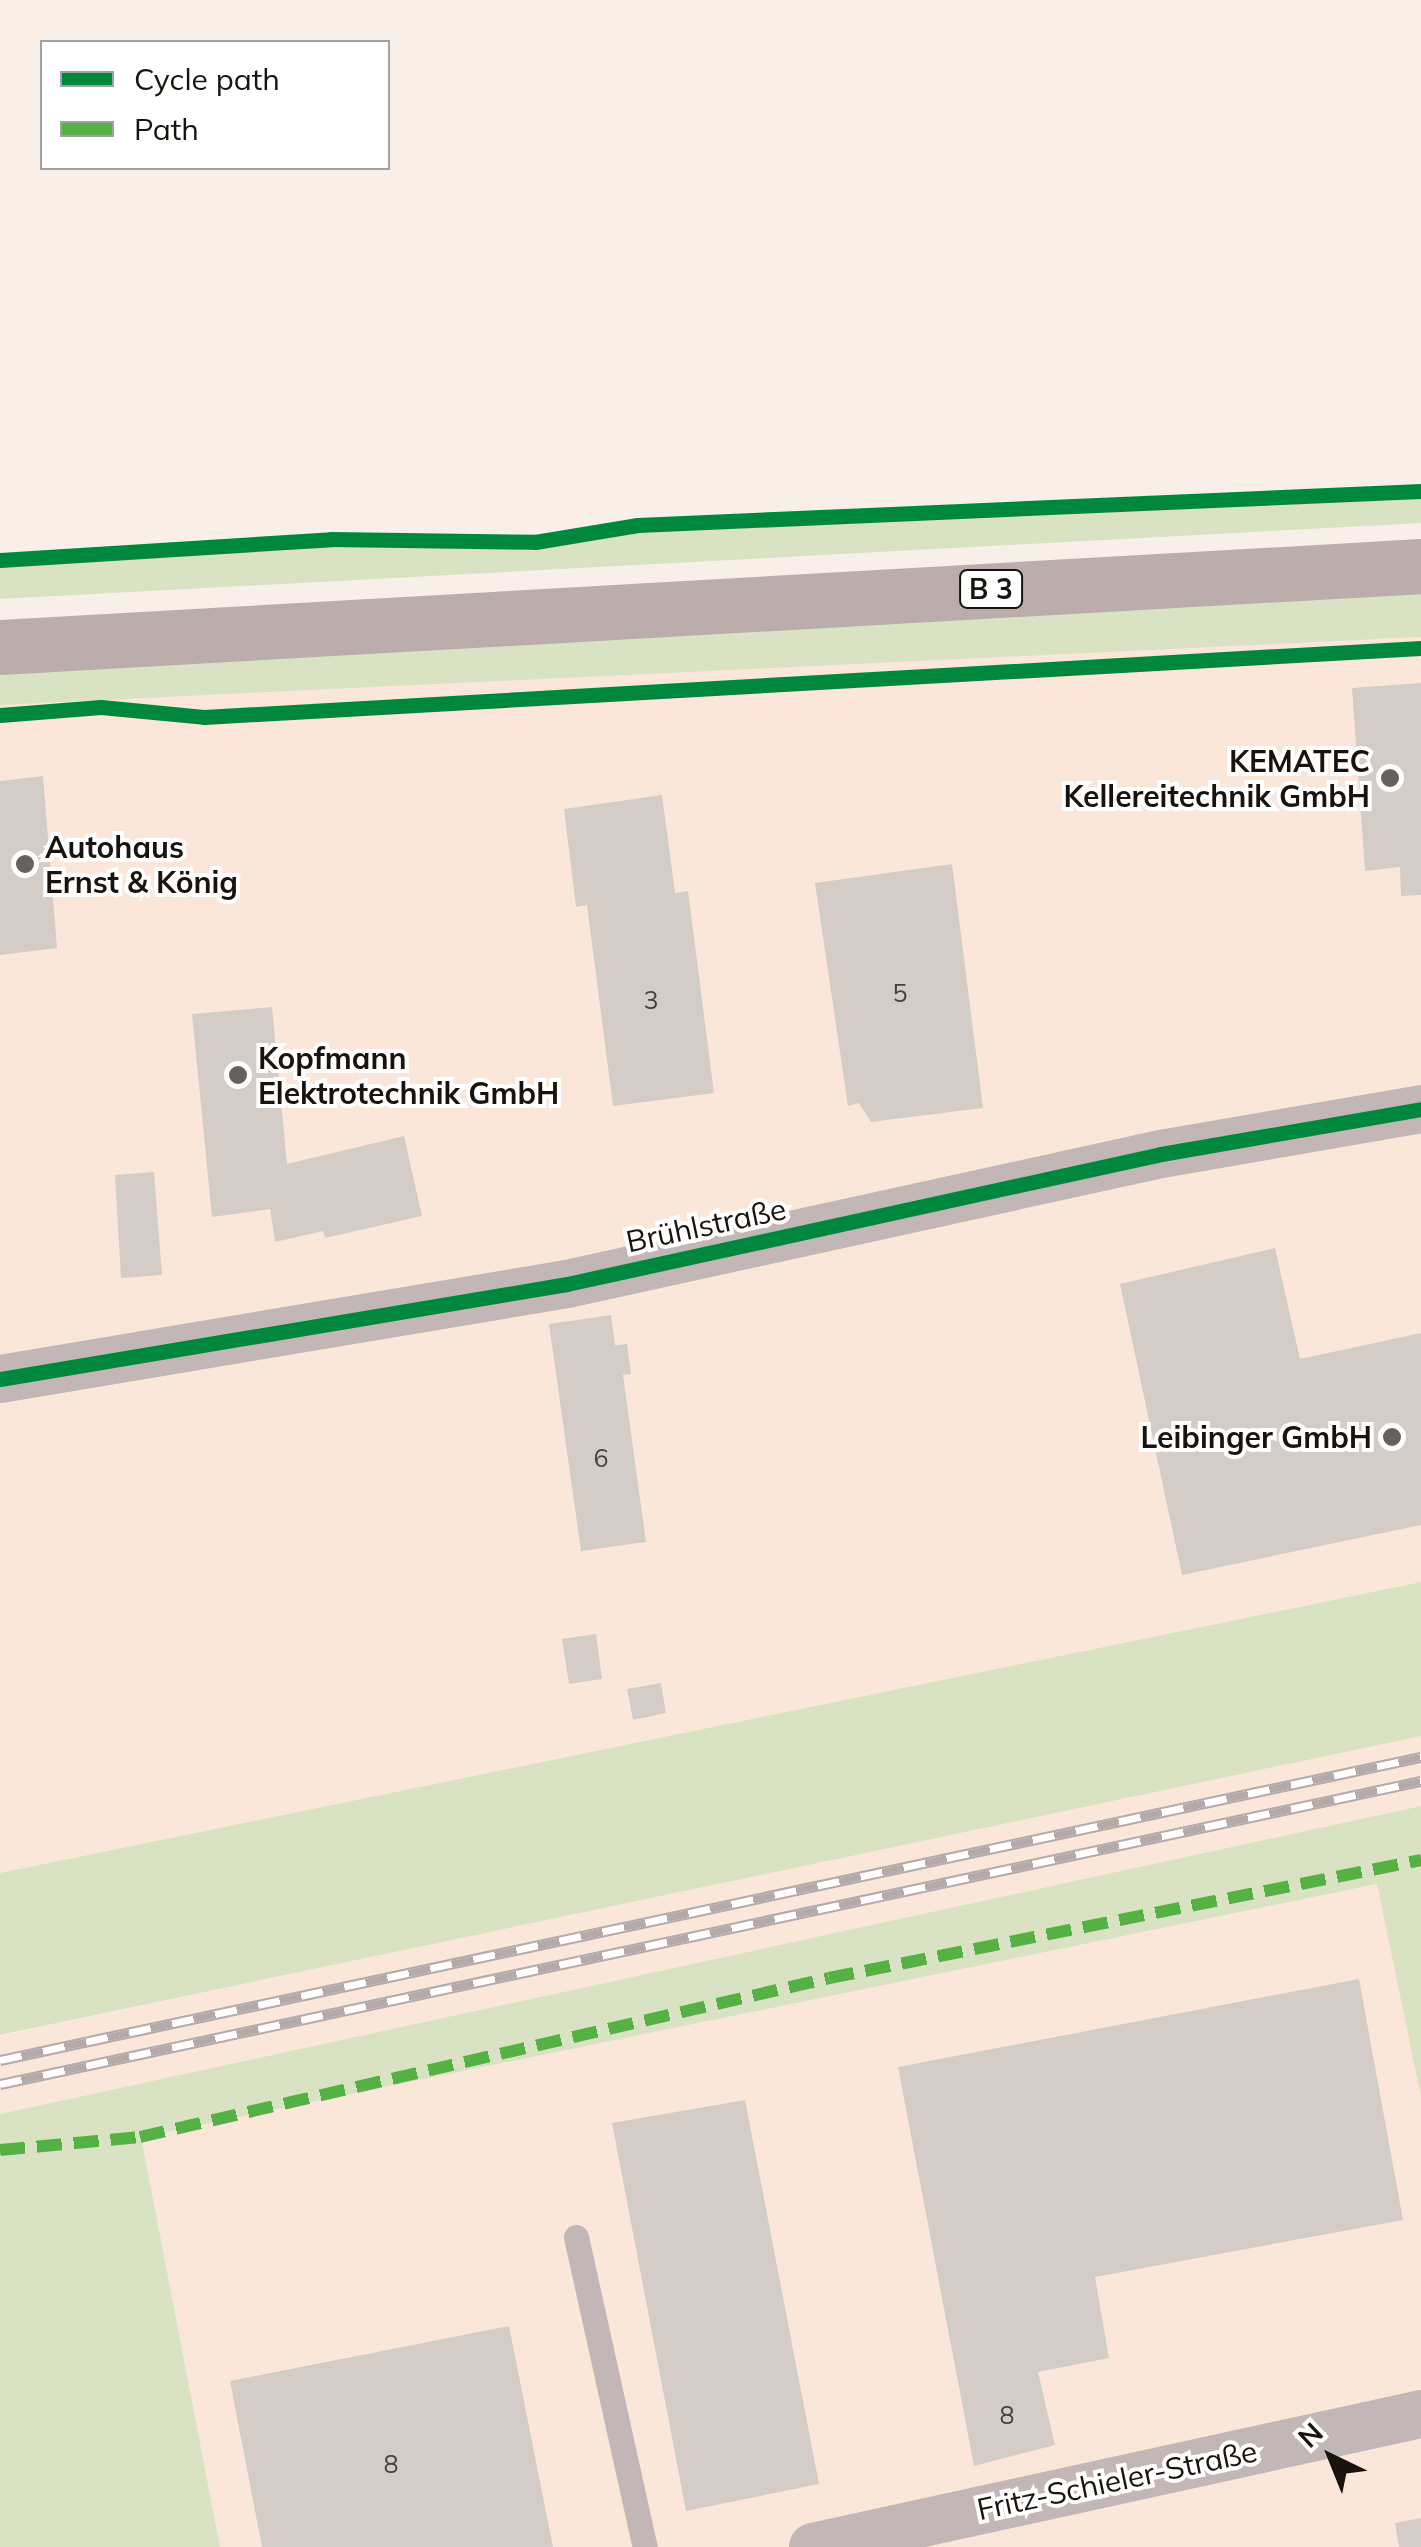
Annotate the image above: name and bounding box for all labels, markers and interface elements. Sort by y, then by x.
legend [40,40,390,170]
text: Cycle path [134,60,280,98]
text: Path [134,110,199,148]
road number: B 3 [958,566,1024,612]
place label: KEMATEC Kellereitechnik GmbH [1063,743,1370,814]
marker: KEMATEC Kellereitechnik GmbH [1379,767,1401,789]
place label: Autohaus Ernst & König [45,829,238,900]
marker: Autohaus Ernst & König [14,853,36,875]
house number: 5 [893,978,907,1008]
house number: 3 [644,985,658,1015]
place label: Kopfmann Elektrotechnik GmbH [258,1040,559,1110]
marker: Kopfmann Elektrotechnik GmbH [227,1064,249,1086]
street label: Brühlstraße [623,1190,789,1260]
place label: Leibinger GmbH [1140,1419,1372,1455]
marker: Leibinger GmbH [1381,1426,1403,1448]
house number: 6 [594,1443,608,1473]
house number: 8 [1000,2400,1014,2430]
north arrow [1281,2407,1381,2507]
text: N [1291,2415,1330,2455]
street label: Fritz-Schieler-Straße [974,2433,1260,2527]
house number: 8 [384,2449,398,2479]

